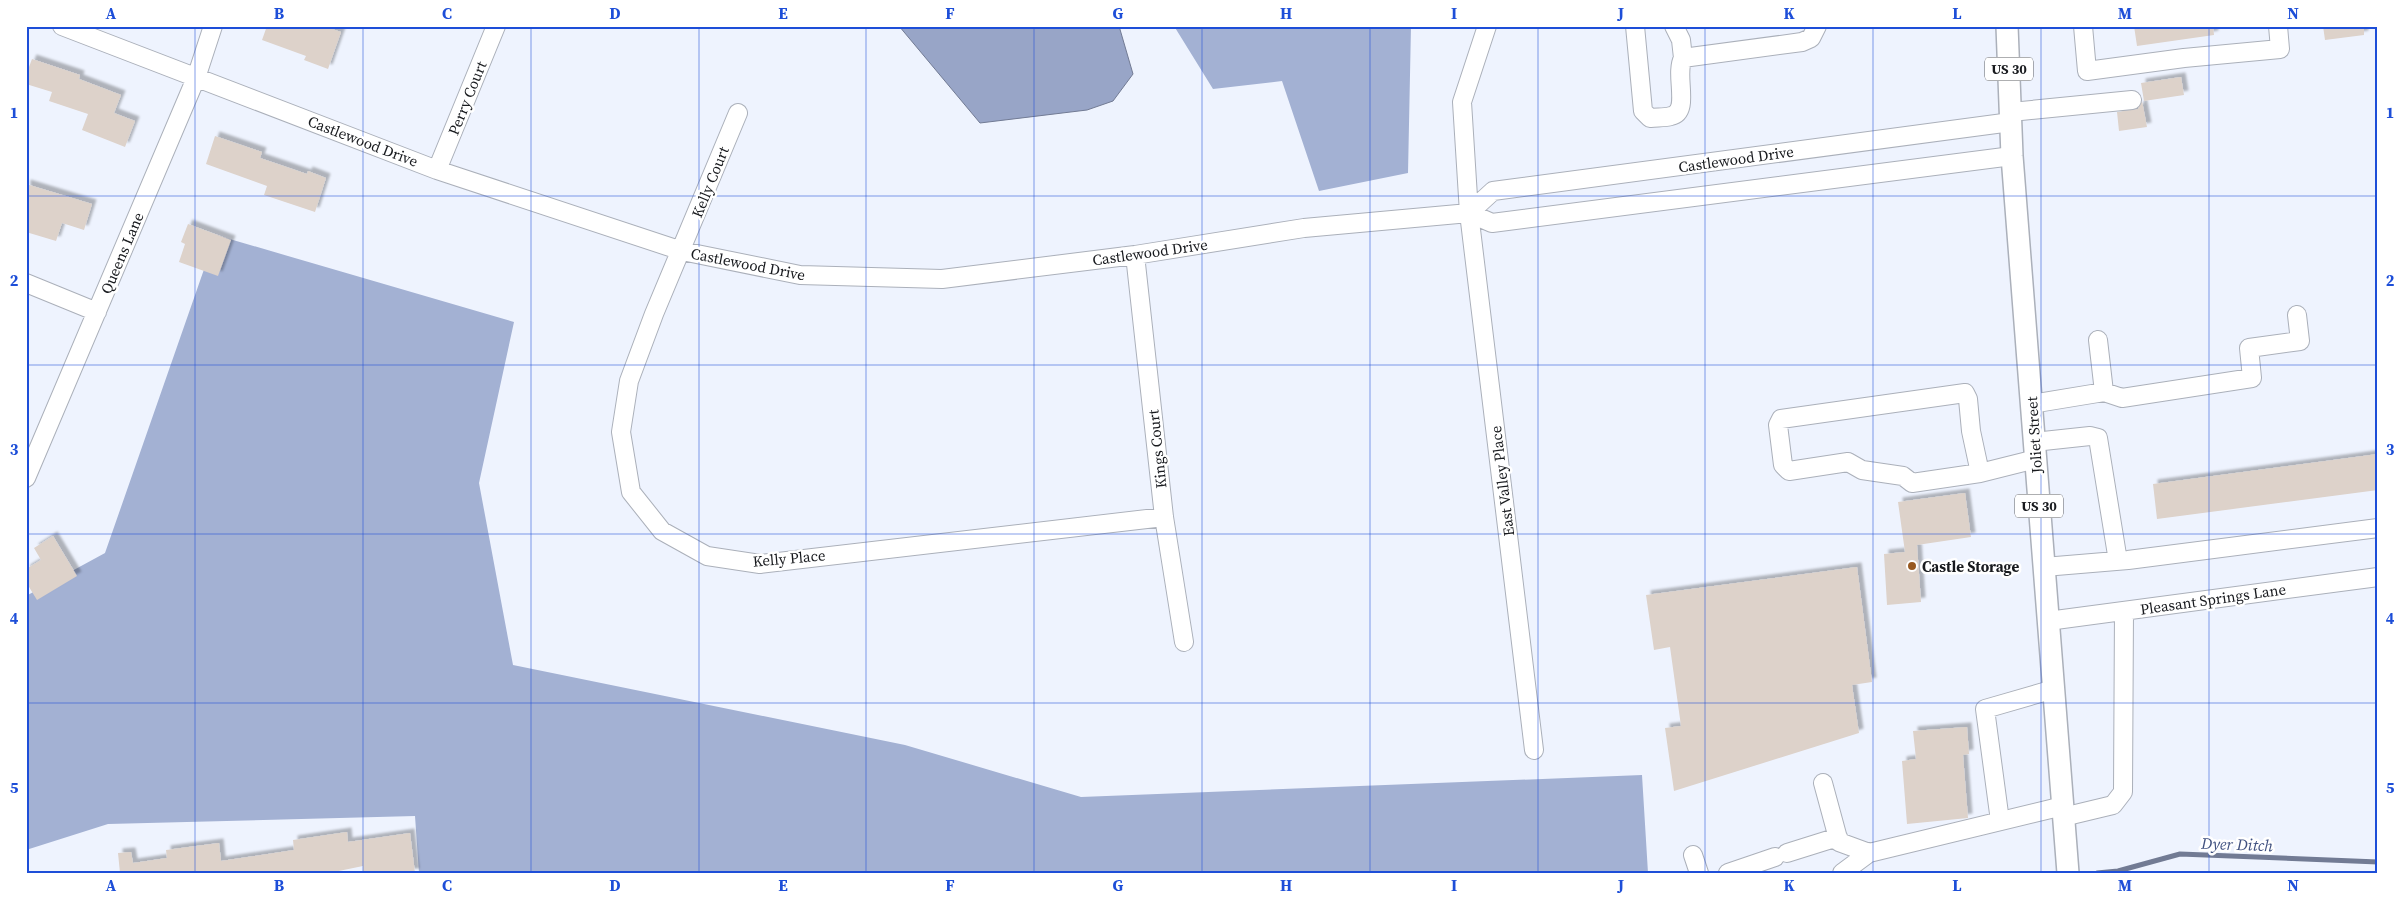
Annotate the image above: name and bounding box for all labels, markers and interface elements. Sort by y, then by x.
text: A [106,2,117,24]
text: B [274,2,285,24]
text: C [442,2,452,24]
text: D [609,2,621,24]
text: E [778,2,788,24]
text: F [945,2,955,24]
text: G [1113,2,1124,24]
text: H [1280,2,1292,24]
text: I [1451,2,1457,24]
text: J [1617,2,1624,24]
text: K [1783,2,1795,24]
text: L [1952,2,1962,24]
text: M [2118,2,2132,24]
text: N [2287,2,2299,24]
street label: Perry Court [443,58,491,138]
road number: US 30 [1985,58,2033,80]
text: 1 [10,101,18,123]
text: 1 [2386,101,2394,123]
street label: Castlewood Drive [305,110,421,172]
street label: Castlewood Drive [1677,140,1795,177]
street label: Kelly Court [686,143,734,221]
street label: Queens Lane [95,209,149,297]
street label: Castlewood Drive [1091,233,1209,270]
street label: Castlewood Drive [689,243,807,285]
text: 2 [10,269,19,291]
text: 2 [2386,269,2395,291]
street label: Joliet Street [2021,396,2047,475]
street label: Kings Court [1142,408,1172,489]
street label: East Valley Place [1485,424,1519,537]
text: 3 [10,438,19,460]
text: 3 [2386,438,2395,460]
road number: US 30 [2015,494,2063,518]
street label: Kelly Place [752,544,827,572]
place label: Castle Storage [1922,556,2019,577]
marker: Castle Storage [1906,560,1918,572]
street label: Pleasant Springs Lane [2139,578,2288,620]
text: 4 [10,607,19,629]
text: 4 [2386,607,2395,629]
text: 5 [10,776,19,798]
text: 5 [2386,776,2395,798]
water label: Dyer Ditch [2200,832,2274,856]
text: A [106,874,117,896]
text: B [274,874,285,896]
text: C [442,874,452,896]
text: D [609,874,621,896]
text: E [778,874,788,896]
text: F [945,874,955,896]
text: G [1113,874,1124,896]
text: H [1280,874,1292,896]
text: I [1451,874,1457,896]
text: J [1617,874,1624,896]
text: K [1783,874,1795,896]
text: L [1952,874,1962,896]
text: M [2118,874,2132,896]
text: N [2287,874,2299,896]

